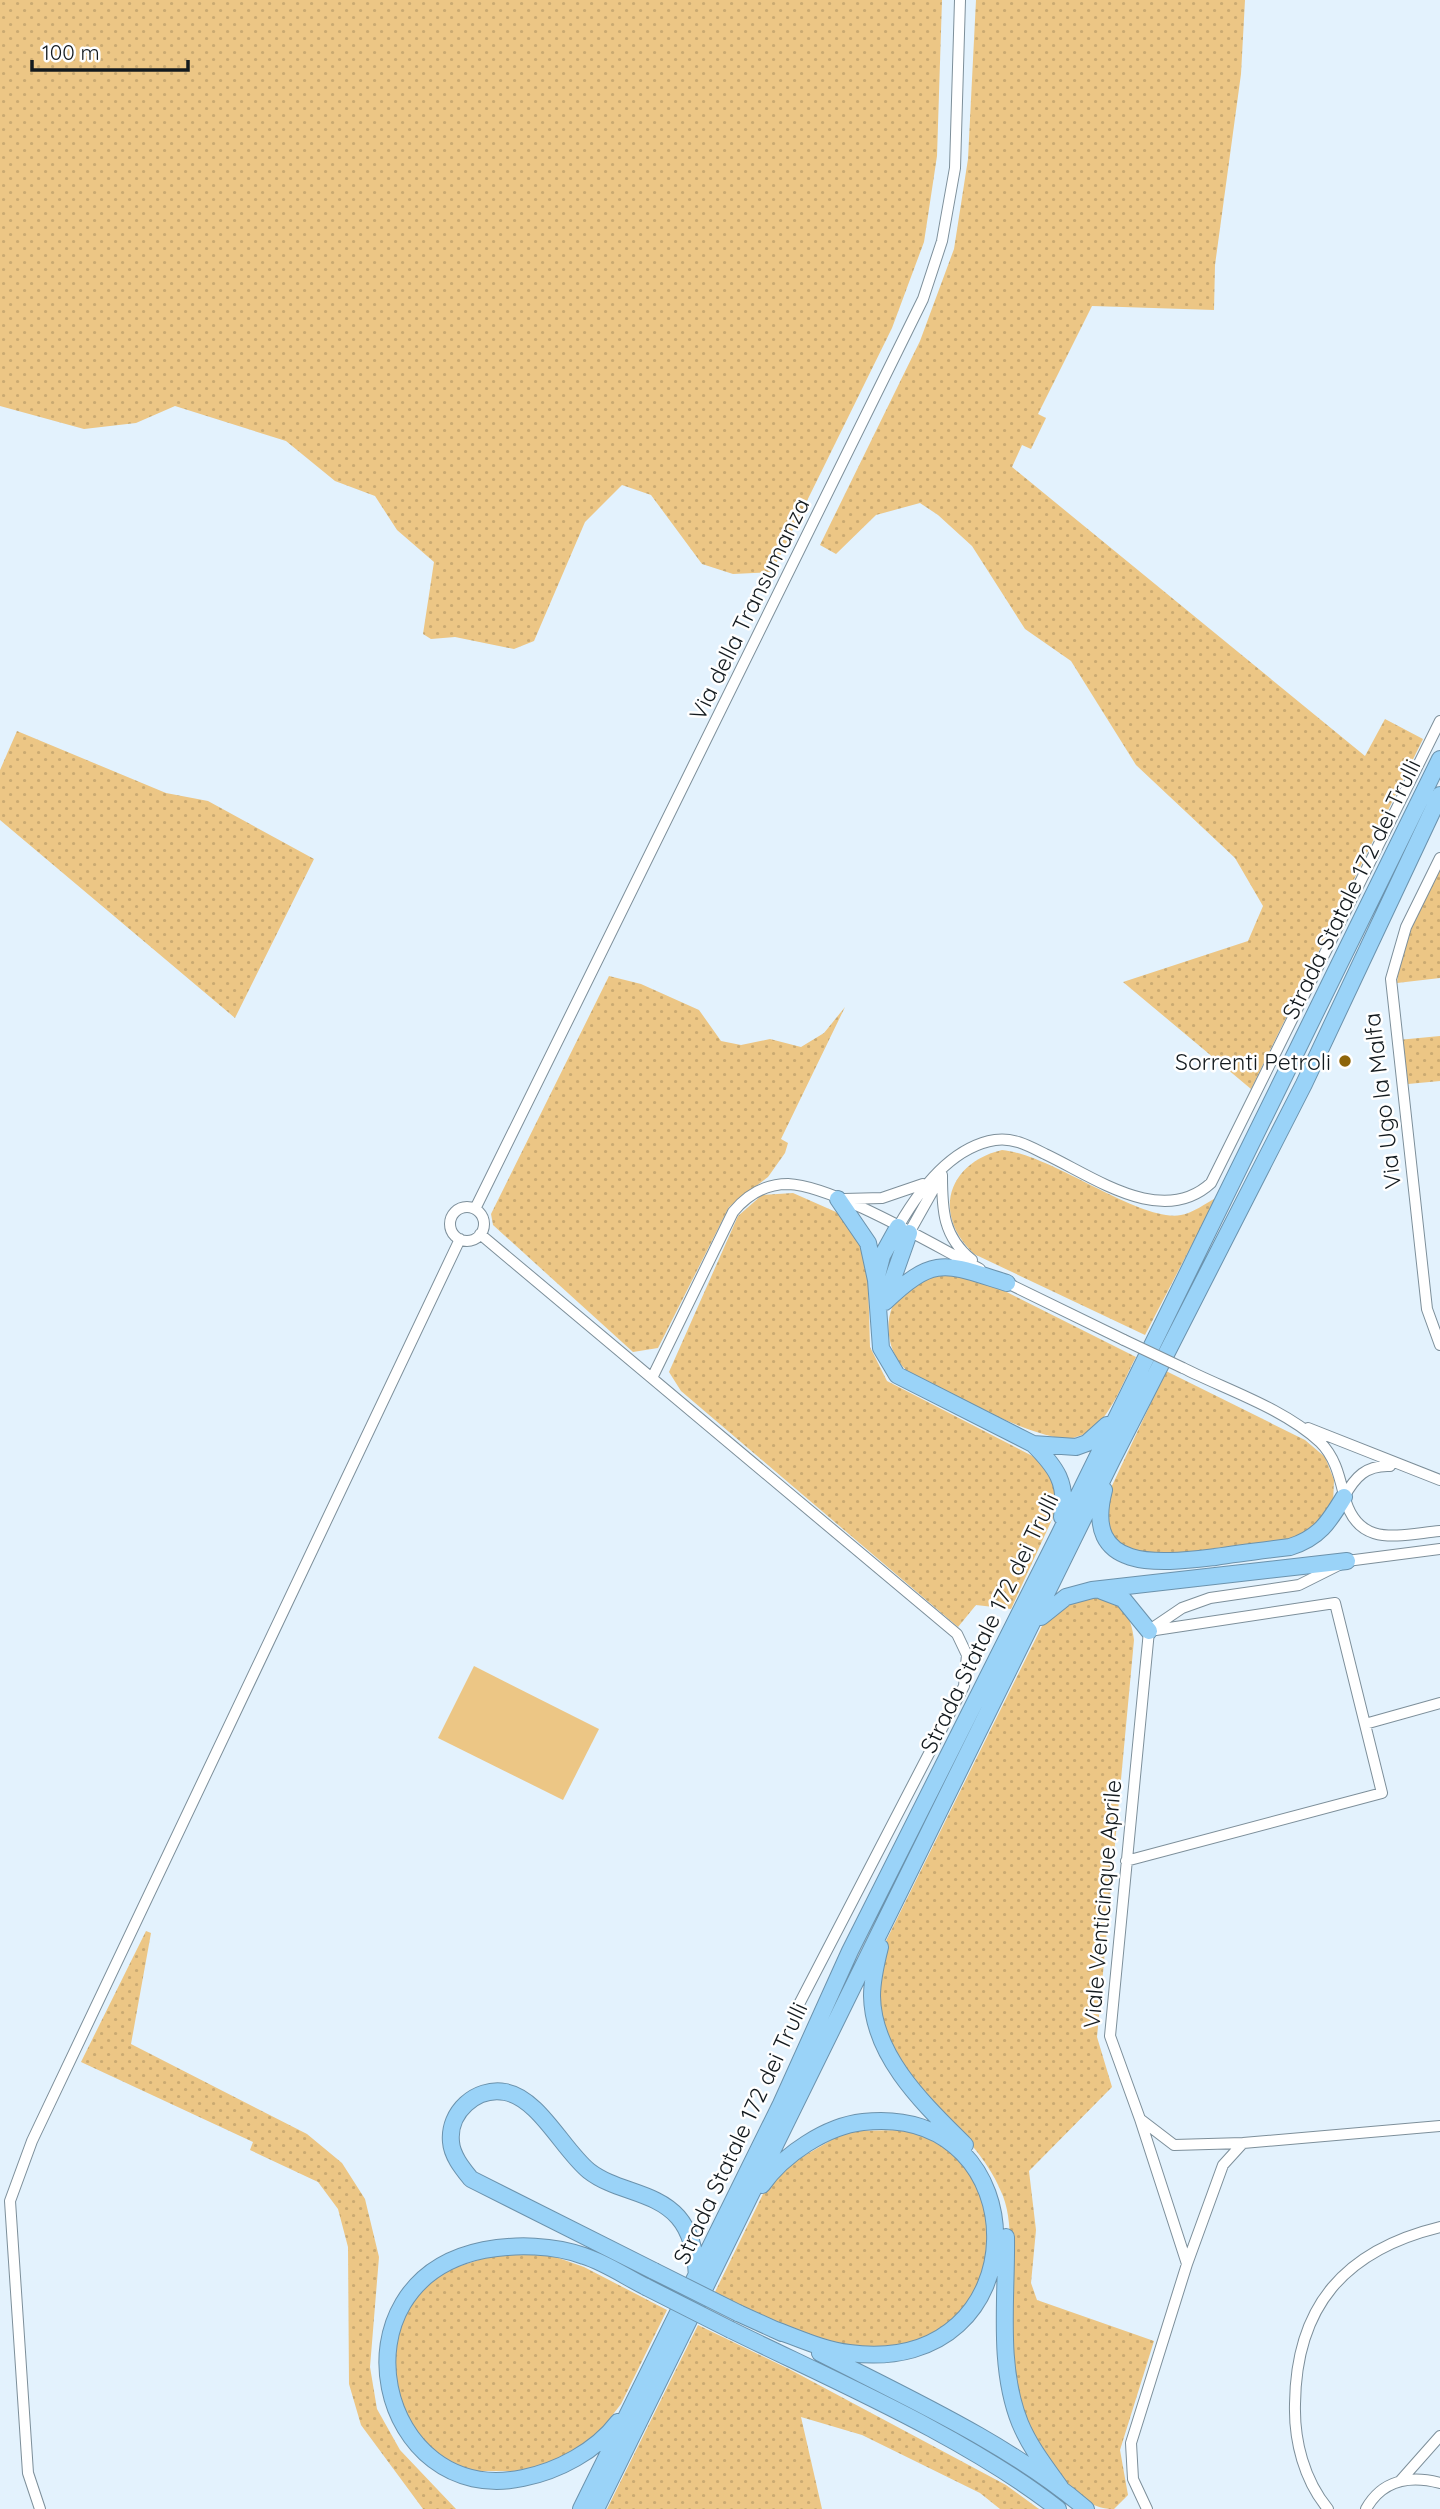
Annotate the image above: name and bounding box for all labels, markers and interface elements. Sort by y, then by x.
scale bar [32,28,187,72]
text: 100 m [42,39,100,65]
street label: Via della Transumanza [683,493,815,725]
street label: Strada Statale 172 dei Trulli [1275,754,1427,1024]
street label: Via Ugo la Malfa [1357,1011,1407,1191]
place label: Sorrenti Petroli [1175,1047,1331,1076]
marker: Sorrenti Petroli [1337,1053,1353,1069]
street label: Strada Statale 172 dei Trulli [913,1488,1065,1758]
street label: Viale Venticinque Aprile [1077,1779,1127,2029]
street label: Strada Statale 172 dei Trulli [667,1997,813,2269]

